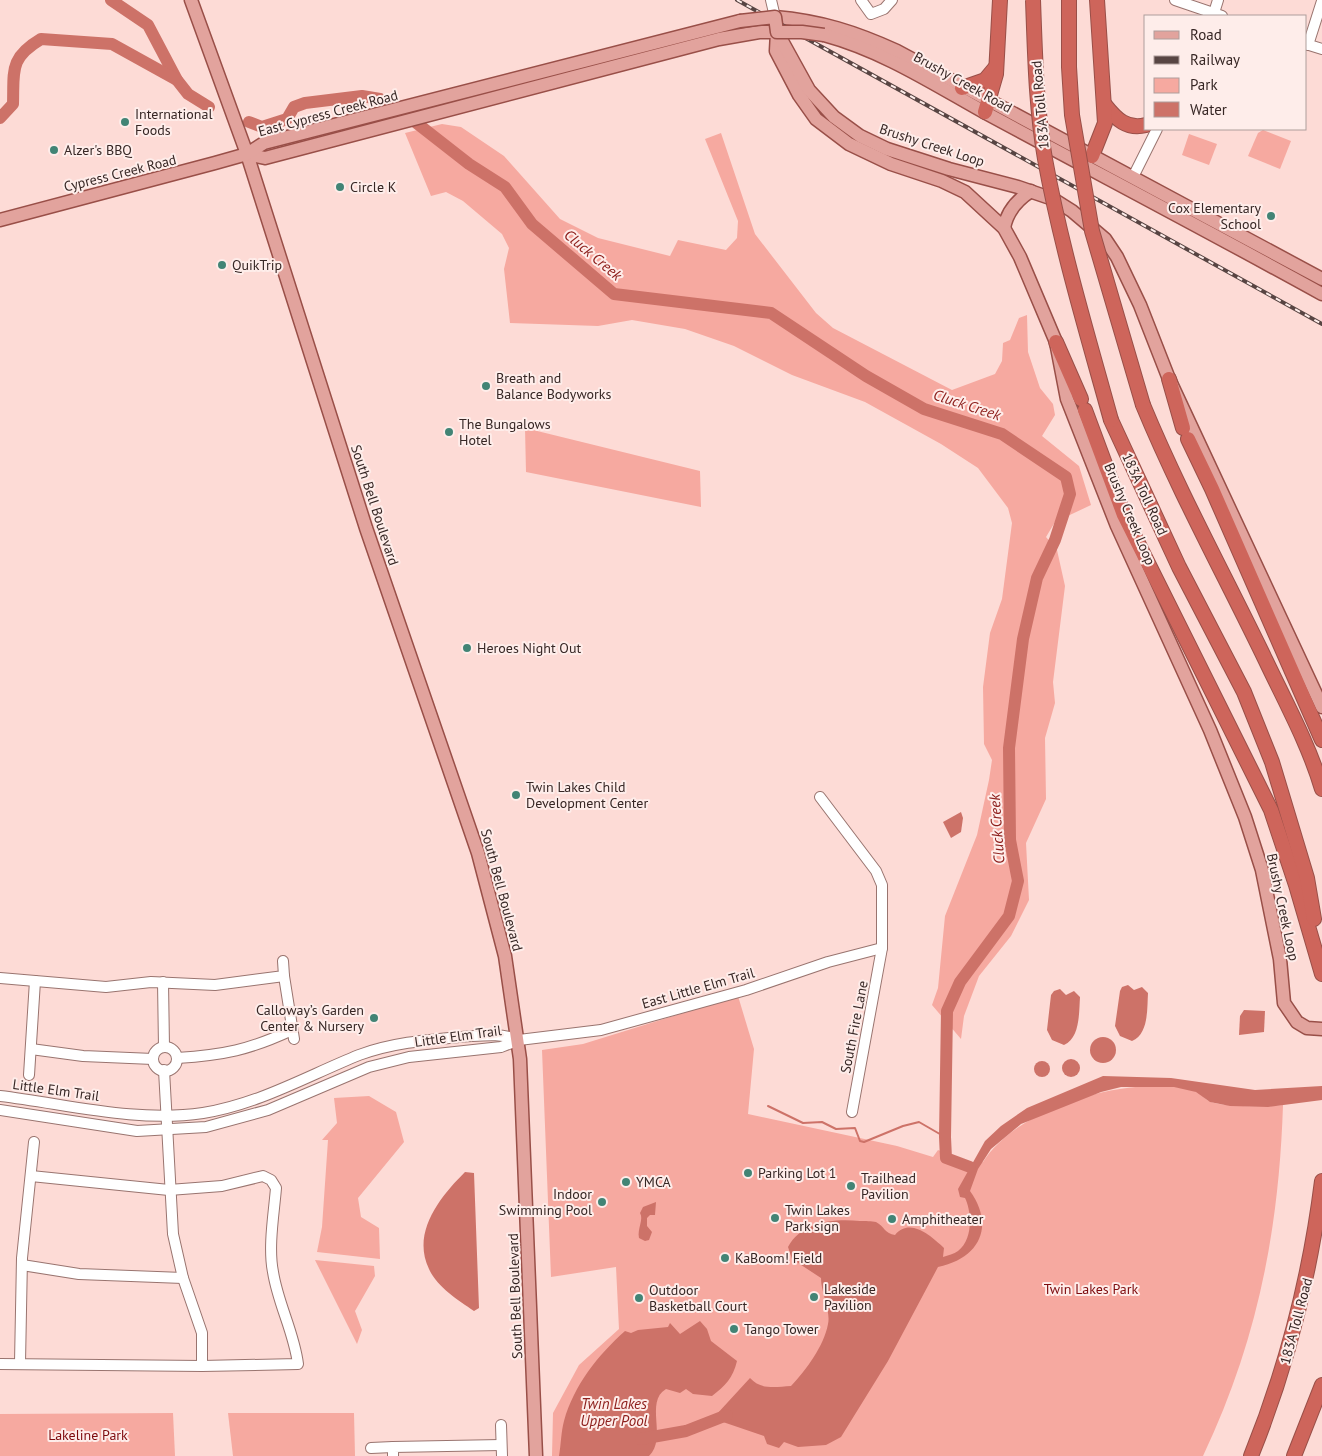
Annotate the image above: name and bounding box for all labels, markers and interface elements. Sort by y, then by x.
legend [1144,15,1307,130]
text: Road [1190,25,1222,44]
street label: Brushy Creek Road [911,47,1015,117]
text: Railway [1190,50,1240,69]
street label: 183A Toll Road [1027,60,1053,150]
text: Park [1190,75,1218,94]
street label: East Cypress Creek Road [256,86,400,140]
text: Water [1190,100,1227,119]
place label: International Foods [135,105,213,139]
marker: International Foods [119,116,131,128]
street label: Brushy Creek Loop [877,120,987,170]
place label: Alzer's BBQ [64,141,132,159]
marker: Alzer's BBQ [48,144,60,156]
street label: Cypress Creek Road [62,150,178,196]
place label: Circle K [350,178,397,196]
marker: Circle K [334,181,346,193]
place label: Cox Elementary School [1168,199,1261,233]
marker: Cox Elementary School [1265,210,1277,222]
water label: Cluck Creek [560,225,627,285]
place label: QuikTrip [232,256,282,274]
marker: QuikTrip [216,259,228,271]
place label: Breath and Balance Bodyworks [496,369,612,403]
marker: Breath and Balance Bodyworks [480,380,492,392]
water label: Cluck Creek [931,385,1004,425]
place label: The Bungalows Hotel [459,415,551,449]
marker: The Bungalows Hotel [443,426,455,438]
street label: South Bell Boulevard [347,442,403,568]
street label: 183A Toll Road [1118,450,1172,538]
street label: Brushy Creek Loop [1100,460,1160,568]
place label: Heroes Night Out [477,639,581,657]
marker: Heroes Night Out [461,642,473,654]
place label: Twin Lakes Child Development Center [526,778,648,812]
marker: Twin Lakes Child Development Center [510,789,522,801]
water label: Cluck Creek [985,792,1008,864]
street label: South Bell Boulevard [477,827,527,953]
street label: Brushy Creek Loop [1263,852,1303,962]
street label: East Little Elm Trail [640,963,756,1013]
street label: South Fire Lane [836,979,872,1075]
place label: Calloway’s Garden Center & Nursery [256,1001,364,1035]
marker: Calloway’s Garden Center & Nursery [368,1012,380,1024]
street label: Little Elm Trail [413,1021,503,1051]
street label: Little Elm Trail [11,1075,101,1105]
place label: Parking Lot 1 [758,1164,836,1182]
marker: Parking Lot 1 [742,1167,754,1179]
place label: Trailhead Pavilion [861,1169,916,1203]
place label: YMCA [636,1173,671,1191]
marker: YMCA [620,1176,632,1188]
marker: Trailhead Pavilion [845,1180,857,1192]
place label: Indoor Swimming Pool [499,1185,592,1219]
marker: Indoor Swimming Pool [596,1196,608,1208]
place label: Twin Lakes Park sign [785,1201,850,1235]
place label: Amphitheater [902,1210,984,1228]
marker: Twin Lakes Park sign [769,1212,781,1224]
marker: Amphitheater [886,1213,898,1225]
street label: South Bell Boulevard [504,1233,526,1359]
place label: KaBoom! Field [735,1249,822,1267]
marker: KaBoom! Field [719,1252,731,1264]
street label: 183A Toll Road [1276,1276,1316,1366]
place label: Lakeside Pavilion [824,1280,876,1314]
park label: Twin Lakes Park [1044,1280,1138,1298]
place label: Outdoor Basketball Court [649,1281,748,1315]
marker: Lakeside Pavilion [808,1291,820,1303]
marker: Outdoor Basketball Court [633,1292,645,1304]
place label: Tango Tower [744,1320,819,1338]
marker: Tango Tower [728,1323,740,1335]
water label: Twin Lakes Upper Pool [580,1394,648,1430]
park label: Lakeline Park [48,1426,128,1444]

